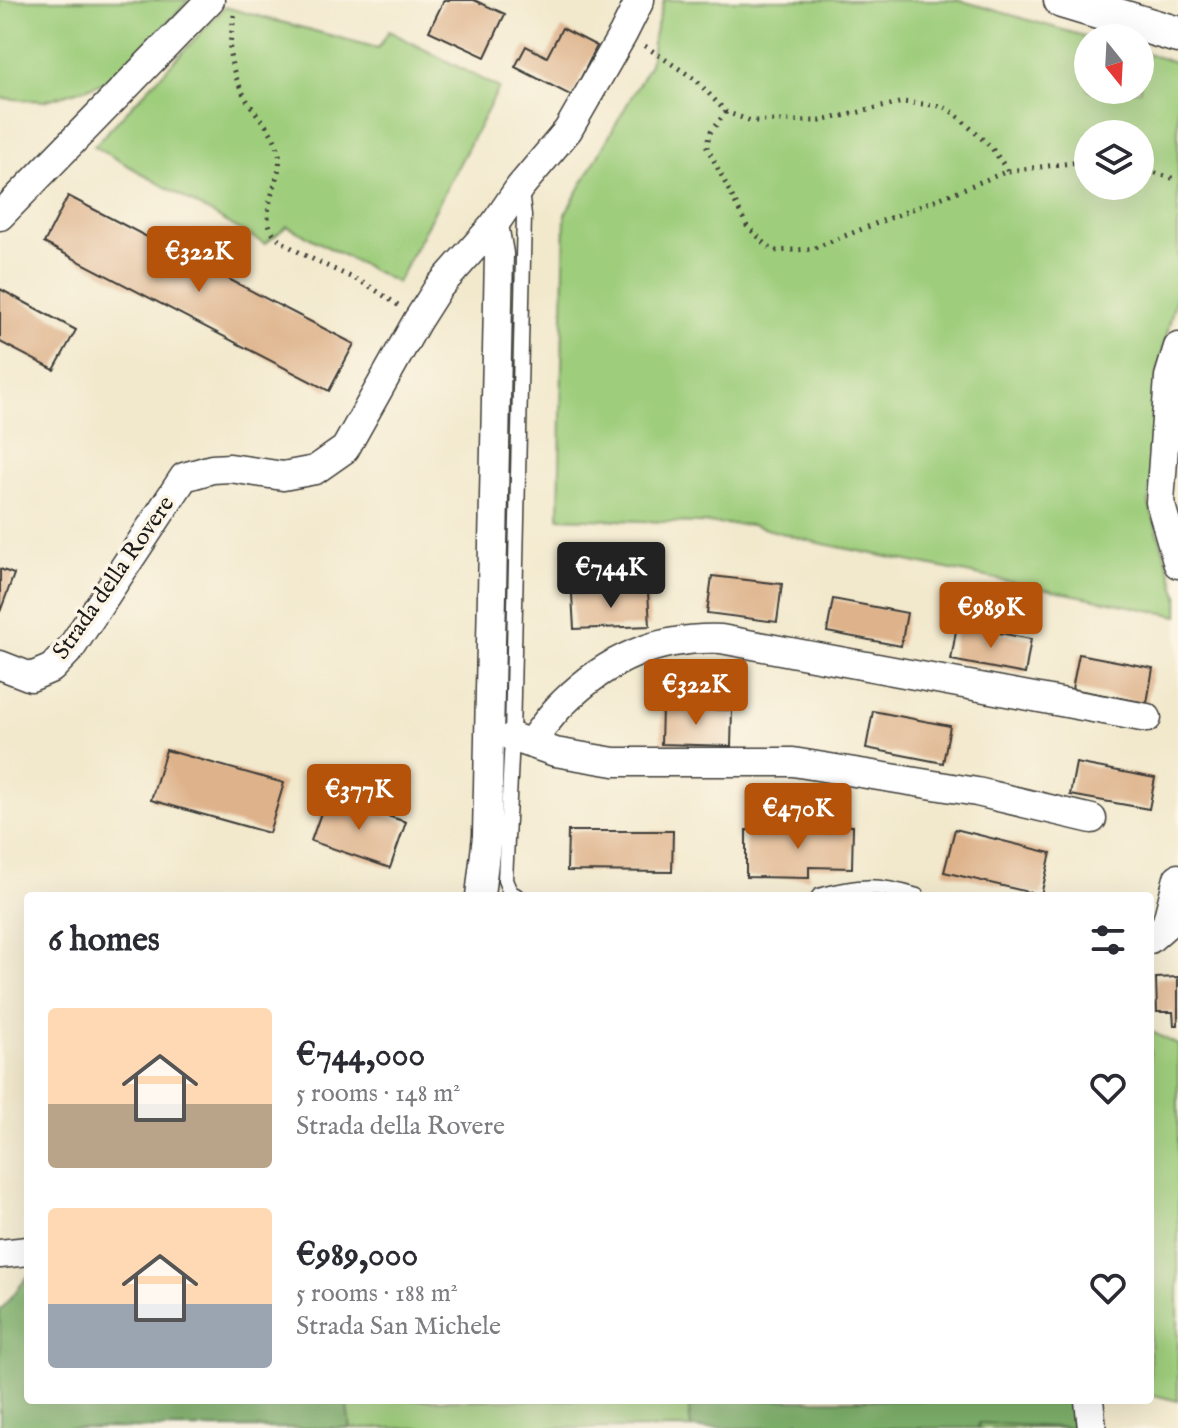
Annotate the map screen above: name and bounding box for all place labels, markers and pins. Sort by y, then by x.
pin: €322K [143,226,255,294]
pin: €744K [555,542,667,610]
pin: €989K [935,582,1047,650]
pin: €322K [640,659,752,727]
pin: €377K [303,764,415,832]
pin: €470K [742,783,854,851]

